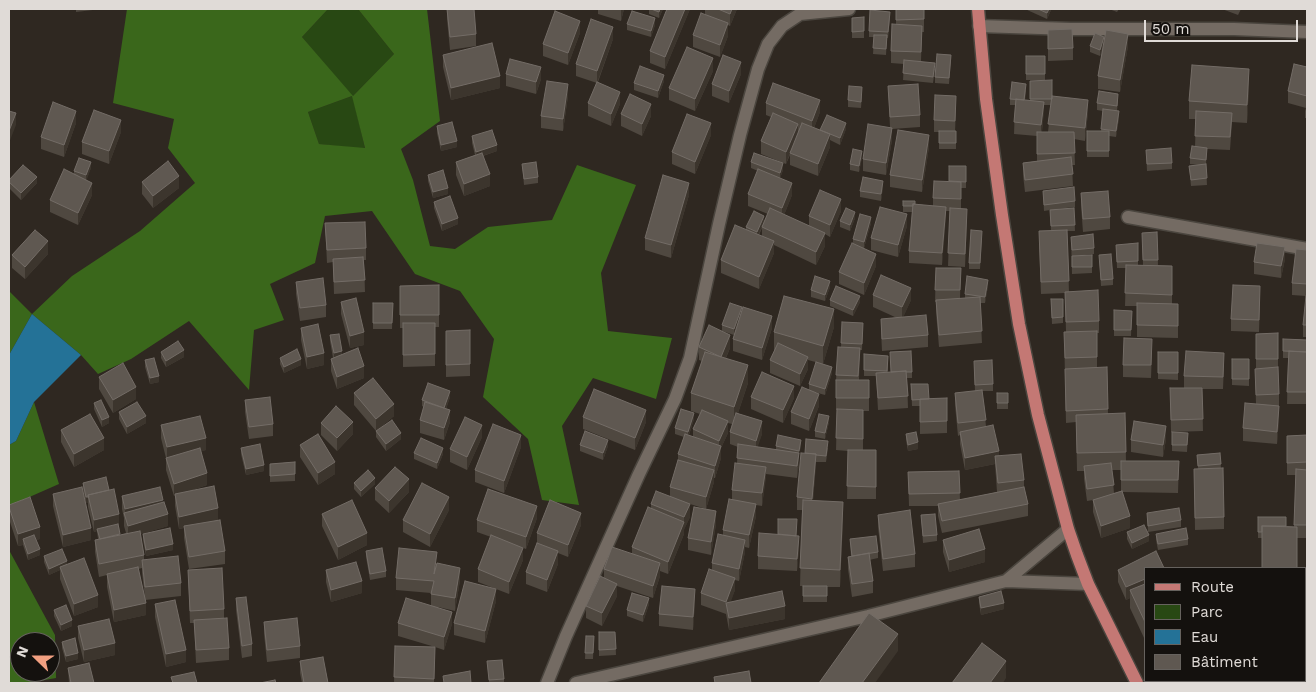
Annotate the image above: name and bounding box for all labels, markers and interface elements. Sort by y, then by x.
scale bar [1146,10,1300,42]
text: 50 m [1152,20,1189,38]
legend [1144,567,1306,682]
text: Route [1191,578,1234,596]
text: Parc [1191,603,1223,621]
text: Eau [1191,628,1218,646]
north arrow [10,632,60,682]
text: N [13,644,31,660]
text: Bâtiment [1191,653,1258,671]

